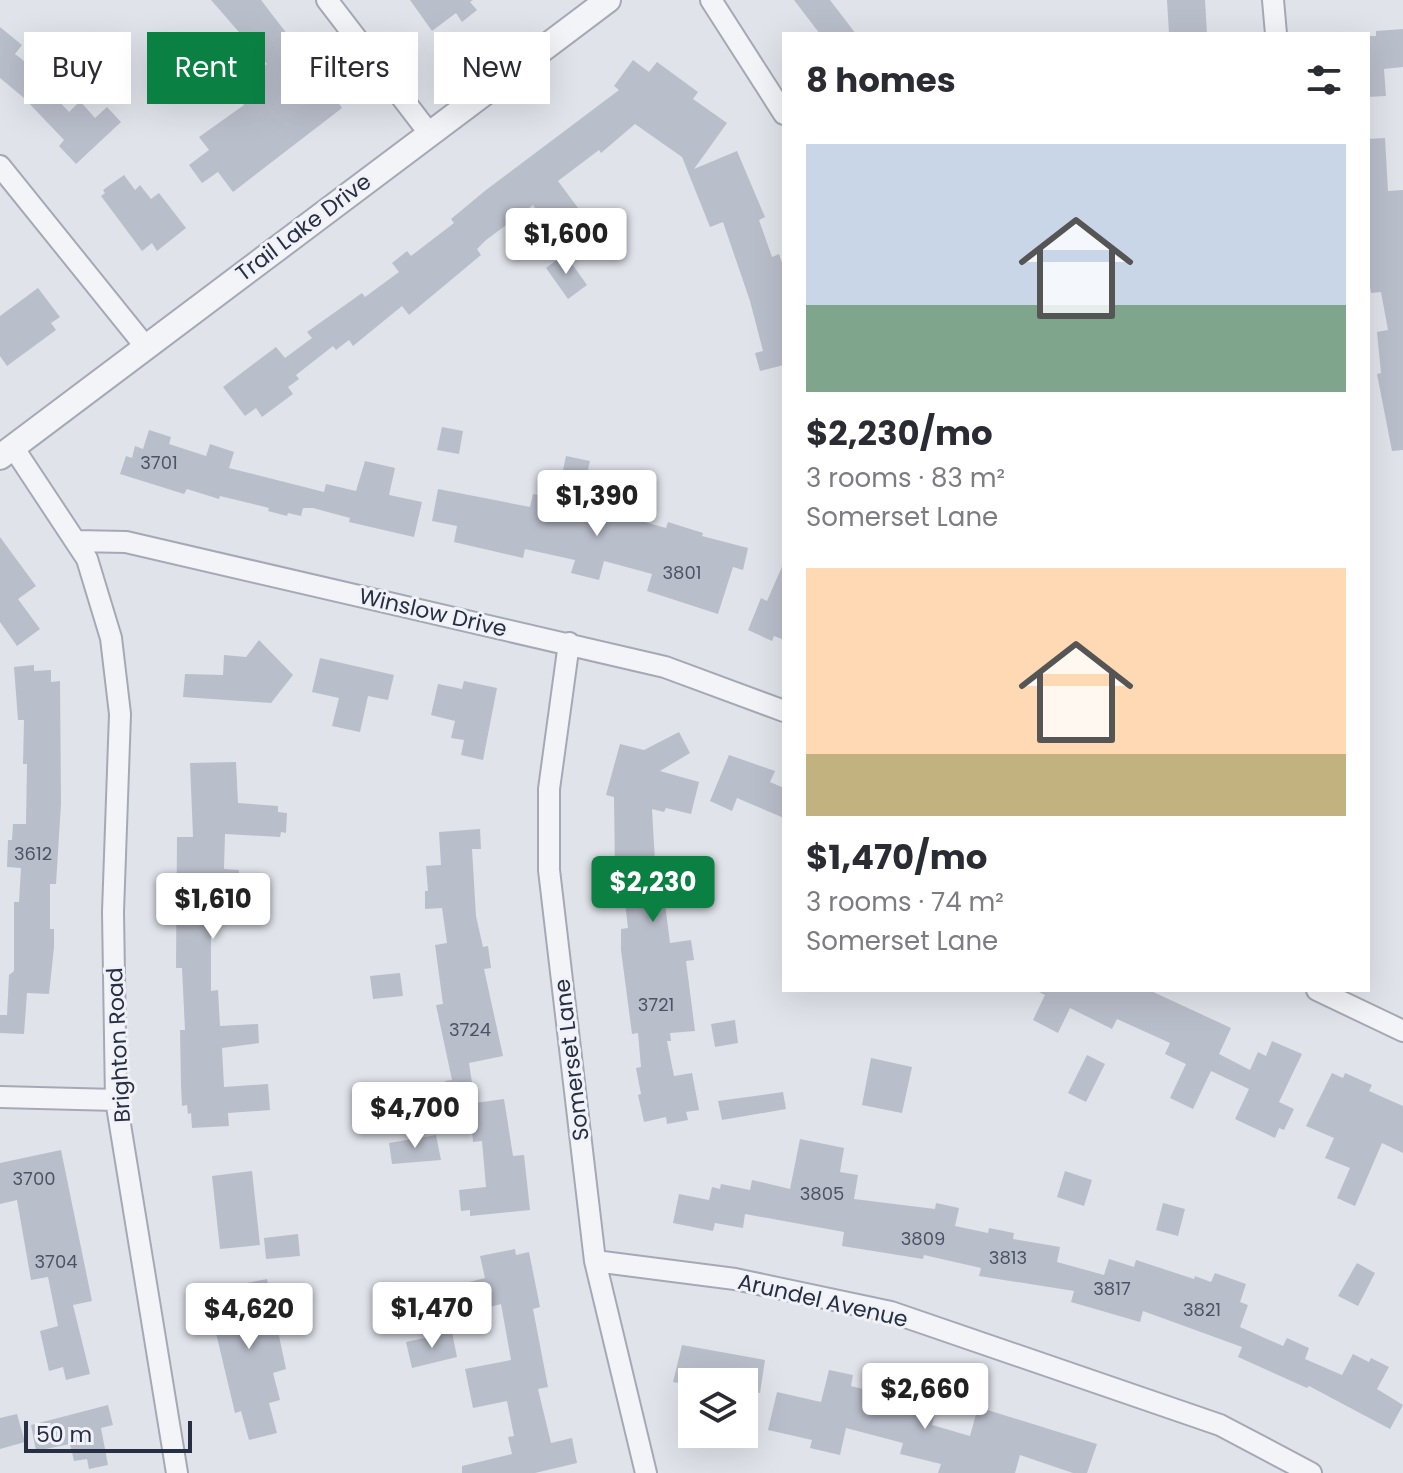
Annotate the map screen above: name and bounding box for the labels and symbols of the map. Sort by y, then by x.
street label: Trail Lake Drive [229,166,377,289]
pin: $1,600 [501,208,631,276]
house number: 3701 [140,450,178,475]
pin: $1,390 [532,470,662,538]
house number: 3801 [662,560,702,585]
street label: Winslow Drive [356,580,510,645]
house number: 3612 [14,841,52,866]
pin: $2,230 [588,856,718,924]
pin: $1,610 [148,873,278,941]
street label: Brighton Road [99,967,138,1123]
street label: Somerset Lane [546,977,597,1143]
house number: 3721 [638,992,674,1017]
house number: 3724 [449,1017,491,1042]
pin: $4,700 [350,1082,480,1150]
house number: 3700 [12,1166,56,1191]
house number: 3805 [800,1181,844,1206]
house number: 3809 [901,1226,945,1251]
house number: 3813 [989,1245,1027,1270]
house number: 3704 [34,1249,78,1274]
street label: Arundel Avenue [735,1266,911,1335]
house number: 3817 [1093,1276,1131,1301]
pin: $1,470 [367,1282,497,1350]
pin: $4,620 [184,1283,314,1351]
house number: 3821 [1183,1297,1221,1322]
pin: $2,660 [860,1363,990,1431]
scale bar [24,1417,192,1453]

